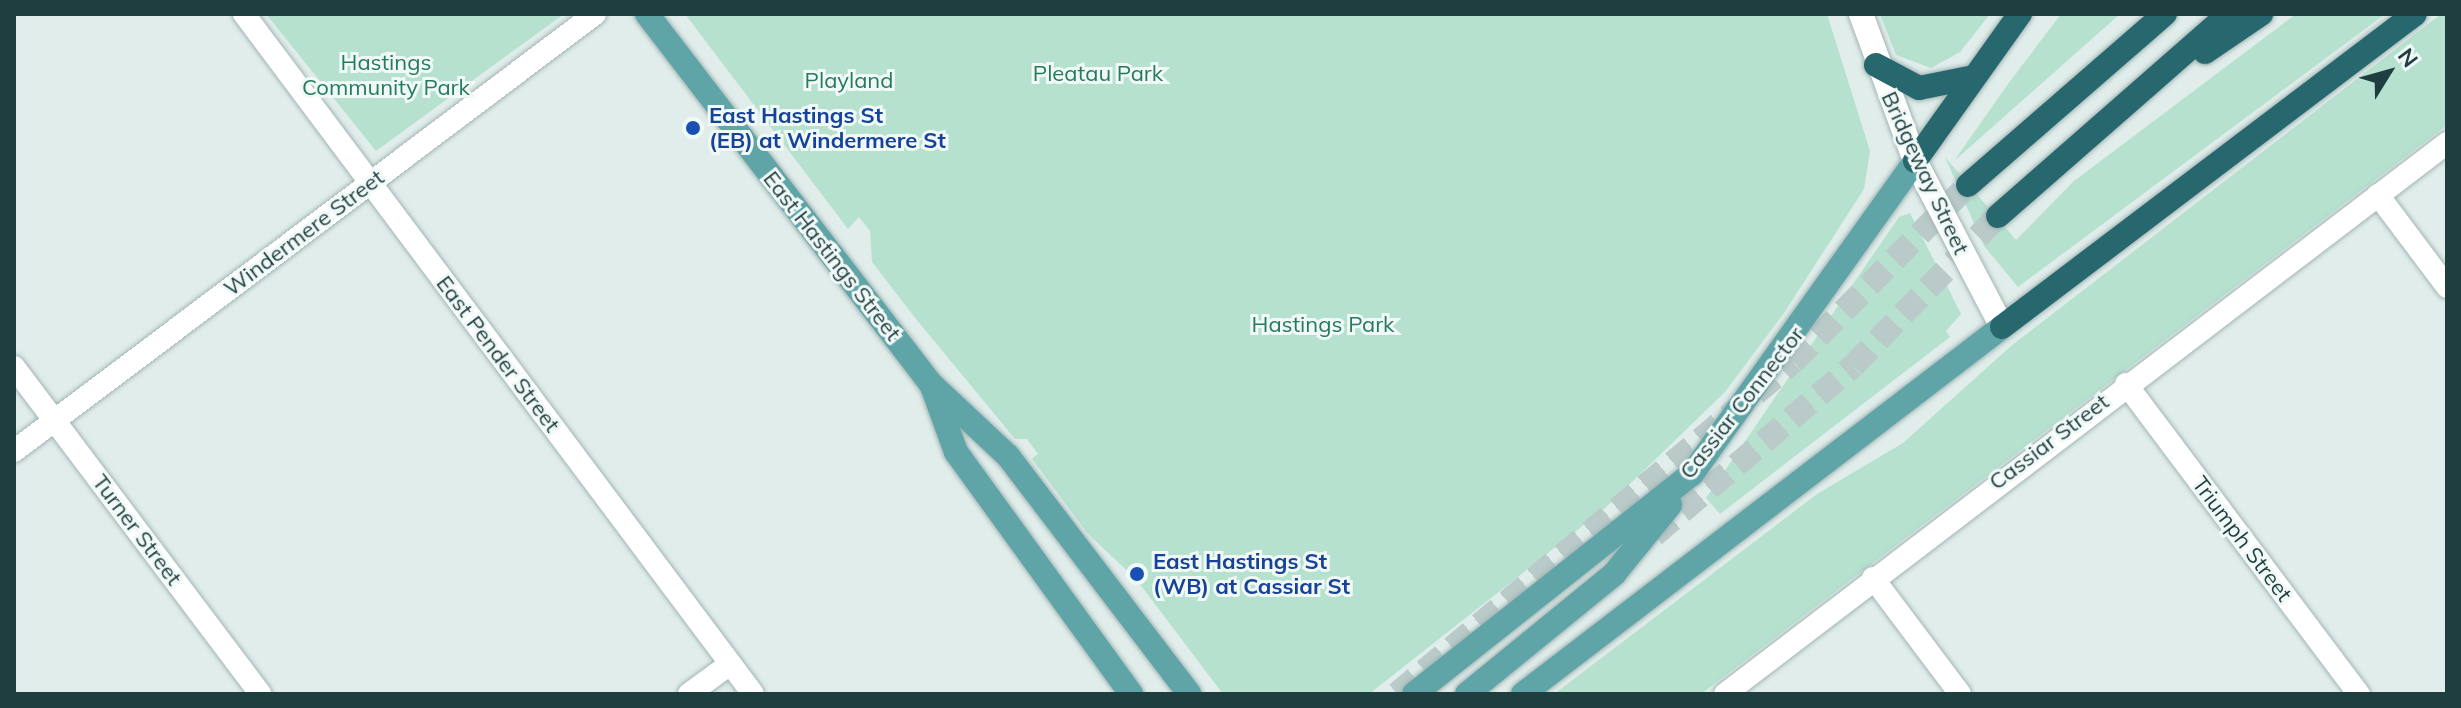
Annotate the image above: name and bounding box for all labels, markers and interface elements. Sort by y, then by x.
north arrow [2349,32,2429,112]
text: N [2392,42,2424,73]
park label: Hastings Community Park [302,49,470,100]
park label: Pleatau Park [1033,61,1163,87]
park label: Playland [805,68,893,94]
street label: Bridgeway Street [1876,87,1974,259]
place label: East Hastings St (EB) at Windermere St [709,102,946,154]
marker: East Hastings St (EB) at Windermere St [684,119,702,137]
street label: Windermere Street [219,164,389,302]
street label: East Hastings Street [758,166,906,346]
street label: East Pender Street [431,271,565,437]
park label: Hastings Park [1252,312,1394,338]
street label: Cassiar Connector [1674,322,1810,484]
street label: Cassiar Street [1984,389,2114,495]
street label: Turner Street [87,469,187,591]
street label: Triumph Street [2186,471,2298,607]
place label: East Hastings St (WB) at Cassiar St [1153,548,1350,600]
marker: East Hastings St (WB) at Cassiar St [1128,565,1146,583]

